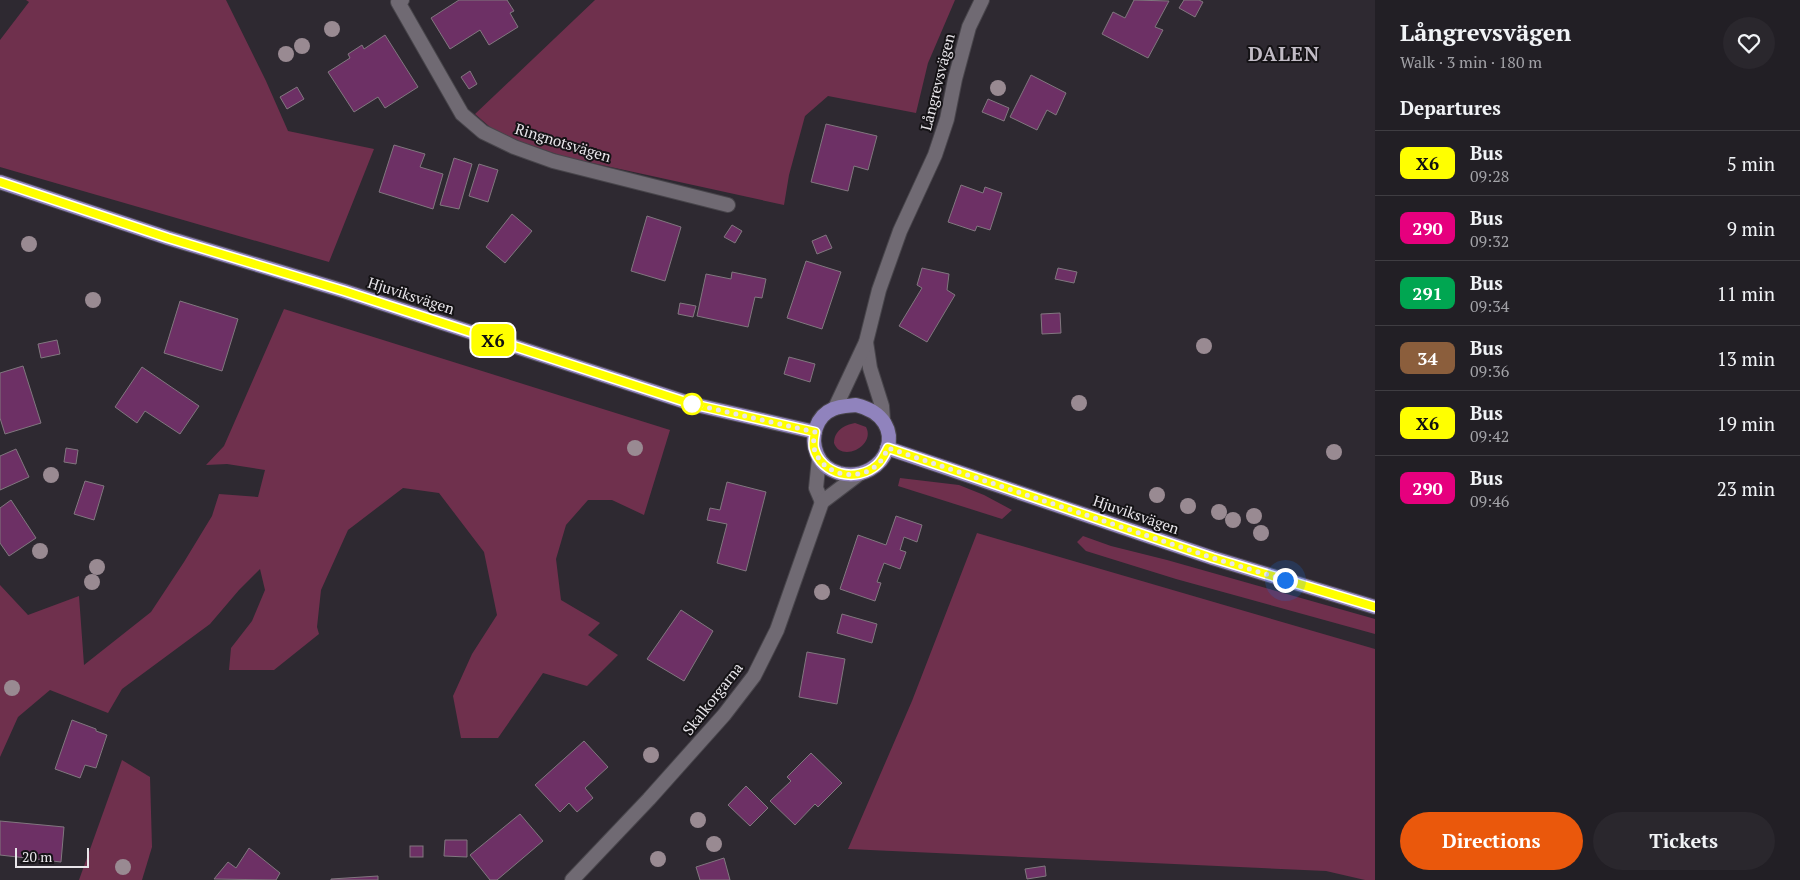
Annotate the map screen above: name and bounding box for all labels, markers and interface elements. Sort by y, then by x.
text: Långrevsvägen [1400,16,1571,48]
button: heart [1723,17,1775,69]
street label: Långrevsvägen [915,31,959,132]
district label: DALEN [1248,40,1320,67]
text: Walk · 3 min · 180 m [1400,51,1542,73]
text: Departures [1400,95,1501,120]
street label: Ringnotsvägen [513,118,614,166]
text: Bus [1470,140,1503,165]
text: X6 [1416,151,1439,175]
text: 5 min [1727,151,1775,176]
text: 09:28 [1470,165,1509,187]
text: Bus [1470,205,1503,230]
text: 290 [1412,216,1443,240]
text: 9 min [1727,216,1775,241]
text: 09:32 [1470,230,1509,252]
text: Bus [1470,270,1503,295]
street label: Hjuviksvägen [366,272,457,318]
text: 291 [1412,281,1443,305]
text: 11 min [1717,281,1775,306]
text: 09:34 [1470,295,1509,317]
line badge: X6 [470,324,516,356]
text: X6 [481,328,505,352]
text: Bus [1470,335,1503,360]
text: 34 [1417,346,1438,370]
text: 13 min [1717,346,1775,371]
text: 09:36 [1470,360,1509,382]
unlabelled marker [681,393,703,415]
text: Bus [1470,400,1503,425]
text: X6 [1416,411,1439,435]
text: 19 min [1717,411,1775,436]
text: 09:42 [1470,425,1509,447]
text: Bus [1470,465,1503,490]
text: 290 [1412,476,1443,500]
text: 23 min [1717,476,1775,501]
street label: Hjuviksvägen [1091,490,1182,538]
text: 09:46 [1470,490,1509,512]
your location [1273,568,1298,593]
street label: Skalkorgarna [677,658,747,739]
button: Directions [1400,812,1583,870]
button: Tickets [1593,812,1775,870]
scale bar [15,845,89,868]
text: 20 m [22,847,52,866]

